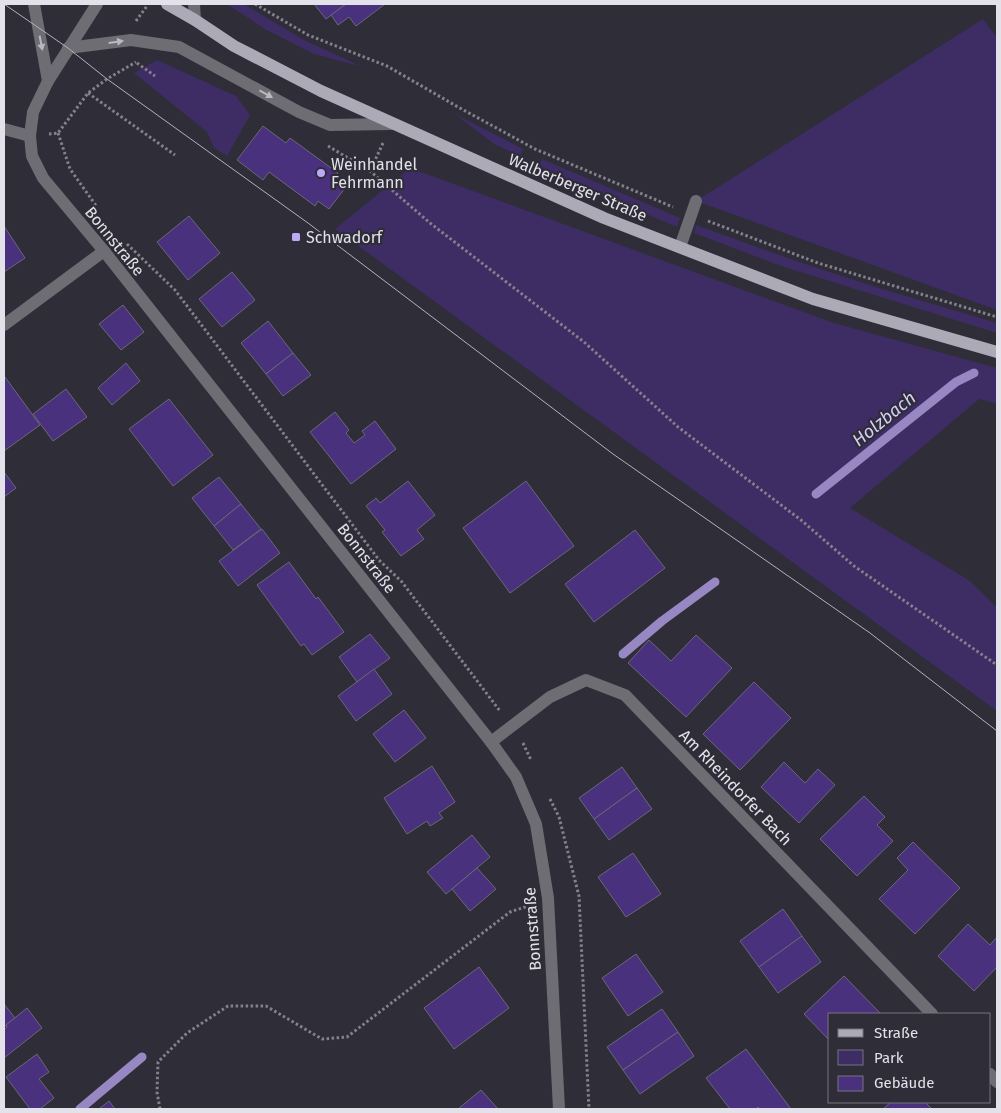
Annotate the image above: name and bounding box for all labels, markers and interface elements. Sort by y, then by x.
one-way arrow [37,35,45,51]
one-way arrow [108,37,124,45]
one-way arrow [258,90,273,98]
street label: Walberberger Straße [506,150,650,225]
place label: Weinhandel Fehrmann [331,155,417,192]
marker: Weinhandel Fehrmann [315,167,327,179]
street label: Bonnstraße [81,203,148,280]
place label: Schwadorf [306,228,384,247]
marker: Schwadorf [290,231,302,243]
water label: Holzbach [848,387,920,451]
street label: Bonnstraße [333,520,400,597]
street label: Am Rheindorfer Bach [675,725,796,849]
street label: Bonnstraße [520,887,545,971]
legend [828,1013,991,1103]
text: Straße [874,1024,918,1042]
text: Park [874,1049,904,1067]
text: Gebäude [874,1074,934,1092]

